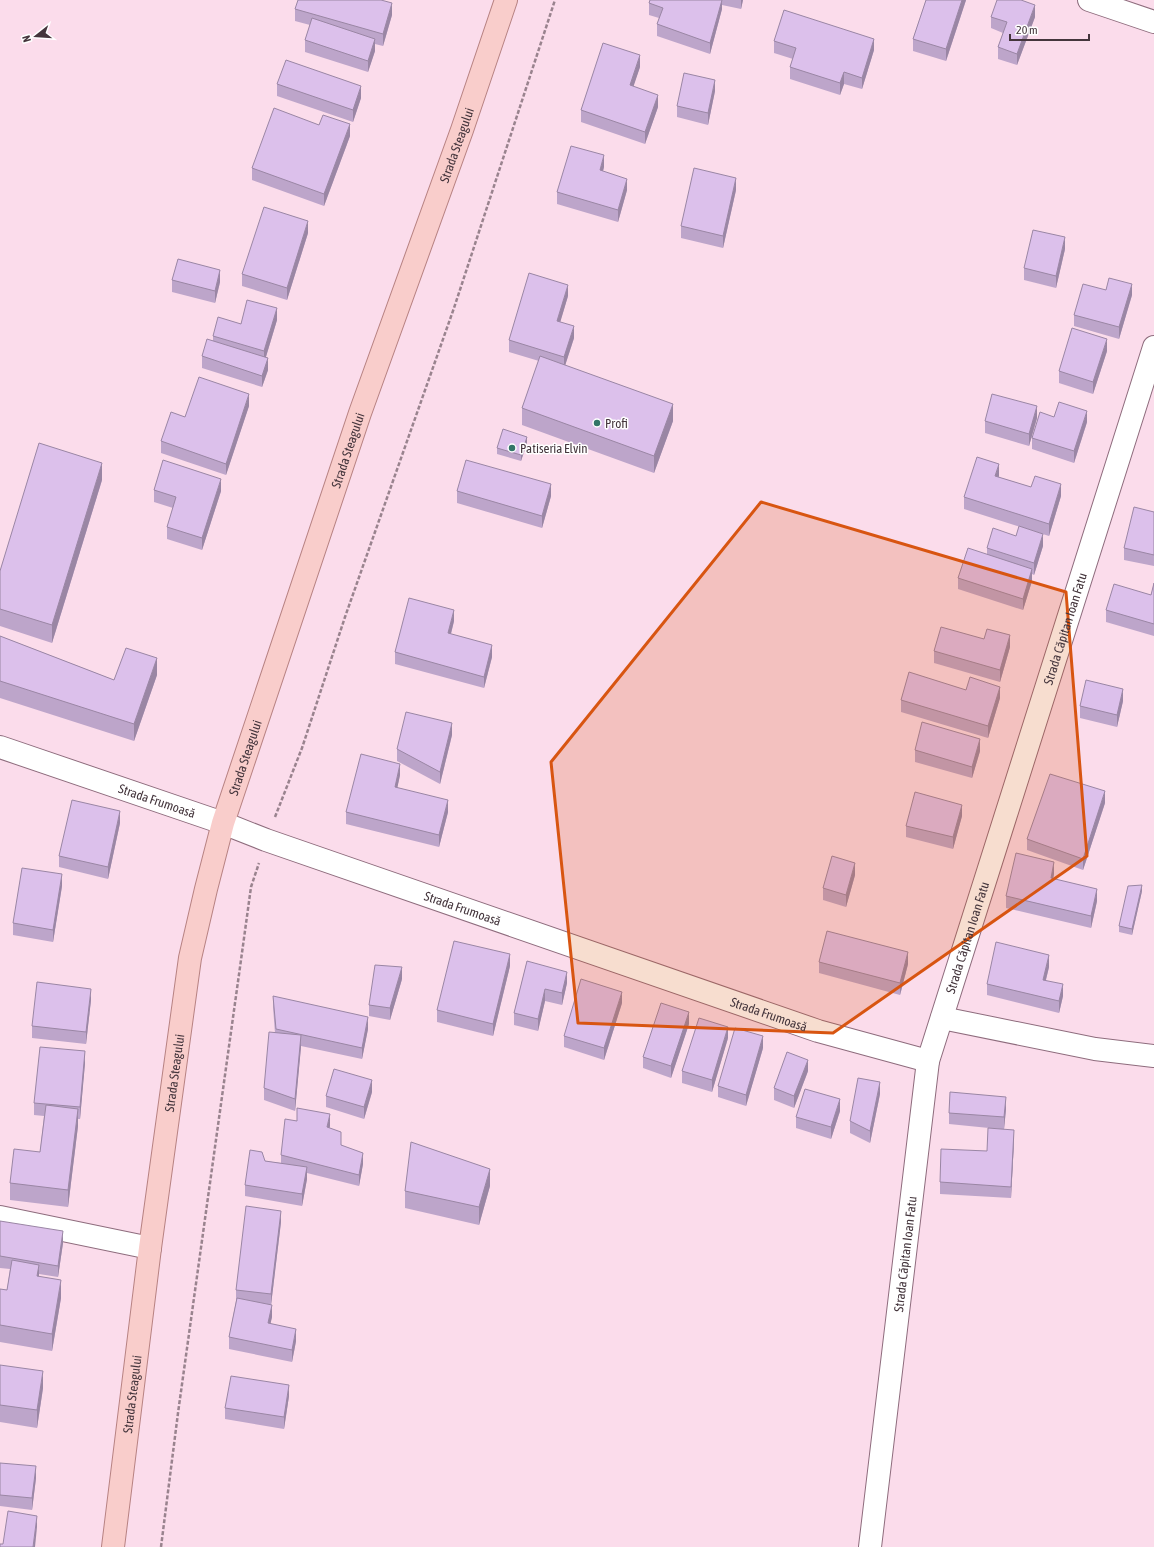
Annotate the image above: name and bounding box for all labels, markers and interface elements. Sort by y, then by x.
north arrow [16,16,56,56]
scale bar [1010,16,1089,42]
text: 20 m [1016,23,1038,37]
text: N [20,34,33,44]
street label: Strada Steagului [436,106,477,185]
street label: Strada Steagului [328,411,367,490]
place label: Profi [605,416,628,431]
marker: Profi [592,418,602,428]
place label: Patiseria Elvin [520,441,588,456]
marker: Patiseria Elvin [507,443,517,453]
street label: Strada Căpitan Ioan Fatu [1040,571,1090,686]
street label: Strada Steagului [225,718,264,797]
street label: Strada Frumoasă [117,781,197,821]
street label: Strada Căpitan Ioan Fatu [942,880,992,995]
street label: Strada Frumoasă [422,888,503,928]
street label: Strada Frumoasă [729,994,809,1034]
street label: Strada Steagului [161,1033,187,1113]
street label: Strada Căpitan Ioan Fatu [891,1195,919,1313]
street label: Strada Steagului [120,1354,144,1434]

